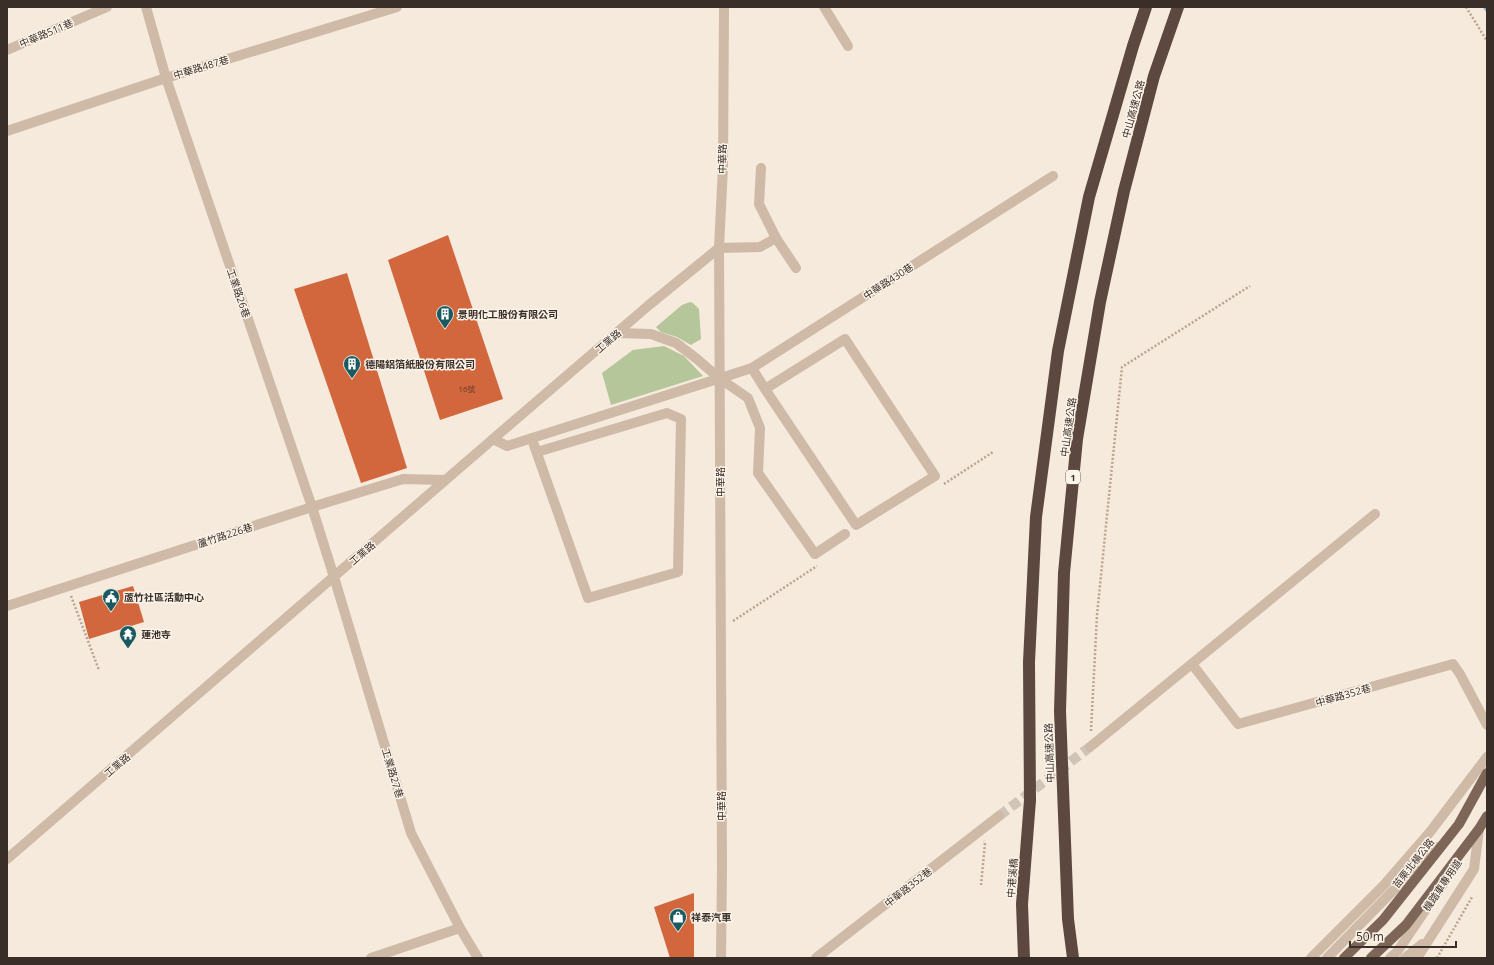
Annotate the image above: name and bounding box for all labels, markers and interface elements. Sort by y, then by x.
street label: 中華路511巷 [17,15,75,51]
street label: 中華路487巷 [172,52,230,82]
street label: 中山高速公路 [1118,78,1148,140]
street label: 中華路 [715,144,729,174]
street label: 中華路430巷 [860,260,916,302]
street label: 工業路26巷 [224,266,254,320]
building icon: 景明化工股份有限公司 [435,304,455,329]
place label: 景明化工股份有限公司 [458,307,558,321]
street label: 工業路 [592,326,624,356]
building icon: 德陽鋁箔紙股份有限公司 [342,354,362,379]
place label: 德陽鋁箔紙股份有限公司 [365,357,475,371]
house number: 16號 [458,383,476,394]
street label: 中山高速公路 [1057,396,1079,458]
street label: 中華路 [713,467,727,497]
road number: 1 [1066,470,1080,484]
street label: 蘆竹路226巷 [196,520,254,550]
street label: 工業路 [346,538,378,568]
public building icon: 蘆竹社區活動中心 [101,587,121,612]
place label: 蘆竹社區活動中心 [124,590,204,604]
temple icon: 蓮池寺 [118,624,138,649]
place label: 蓮池寺 [141,627,171,641]
street label: 中華路352巷 [1314,680,1372,710]
street label: 中山高速公路 [1041,723,1057,783]
street label: 工業路27巷 [379,746,407,800]
street label: 工業路 [101,750,133,780]
street label: 中華路 [714,791,728,821]
street label: 苗栗北橫公路 [1389,835,1437,891]
street label: 機踏車專用道 [1419,856,1465,914]
street label: 中港溪橋 [1003,857,1021,899]
street label: 中華路352巷 [881,864,935,910]
shop icon: 祥泰汽車 [668,907,688,932]
place label: 祥泰汽車 [691,910,731,924]
scale bar [1350,923,1456,949]
text: 50 m [1356,928,1384,945]

